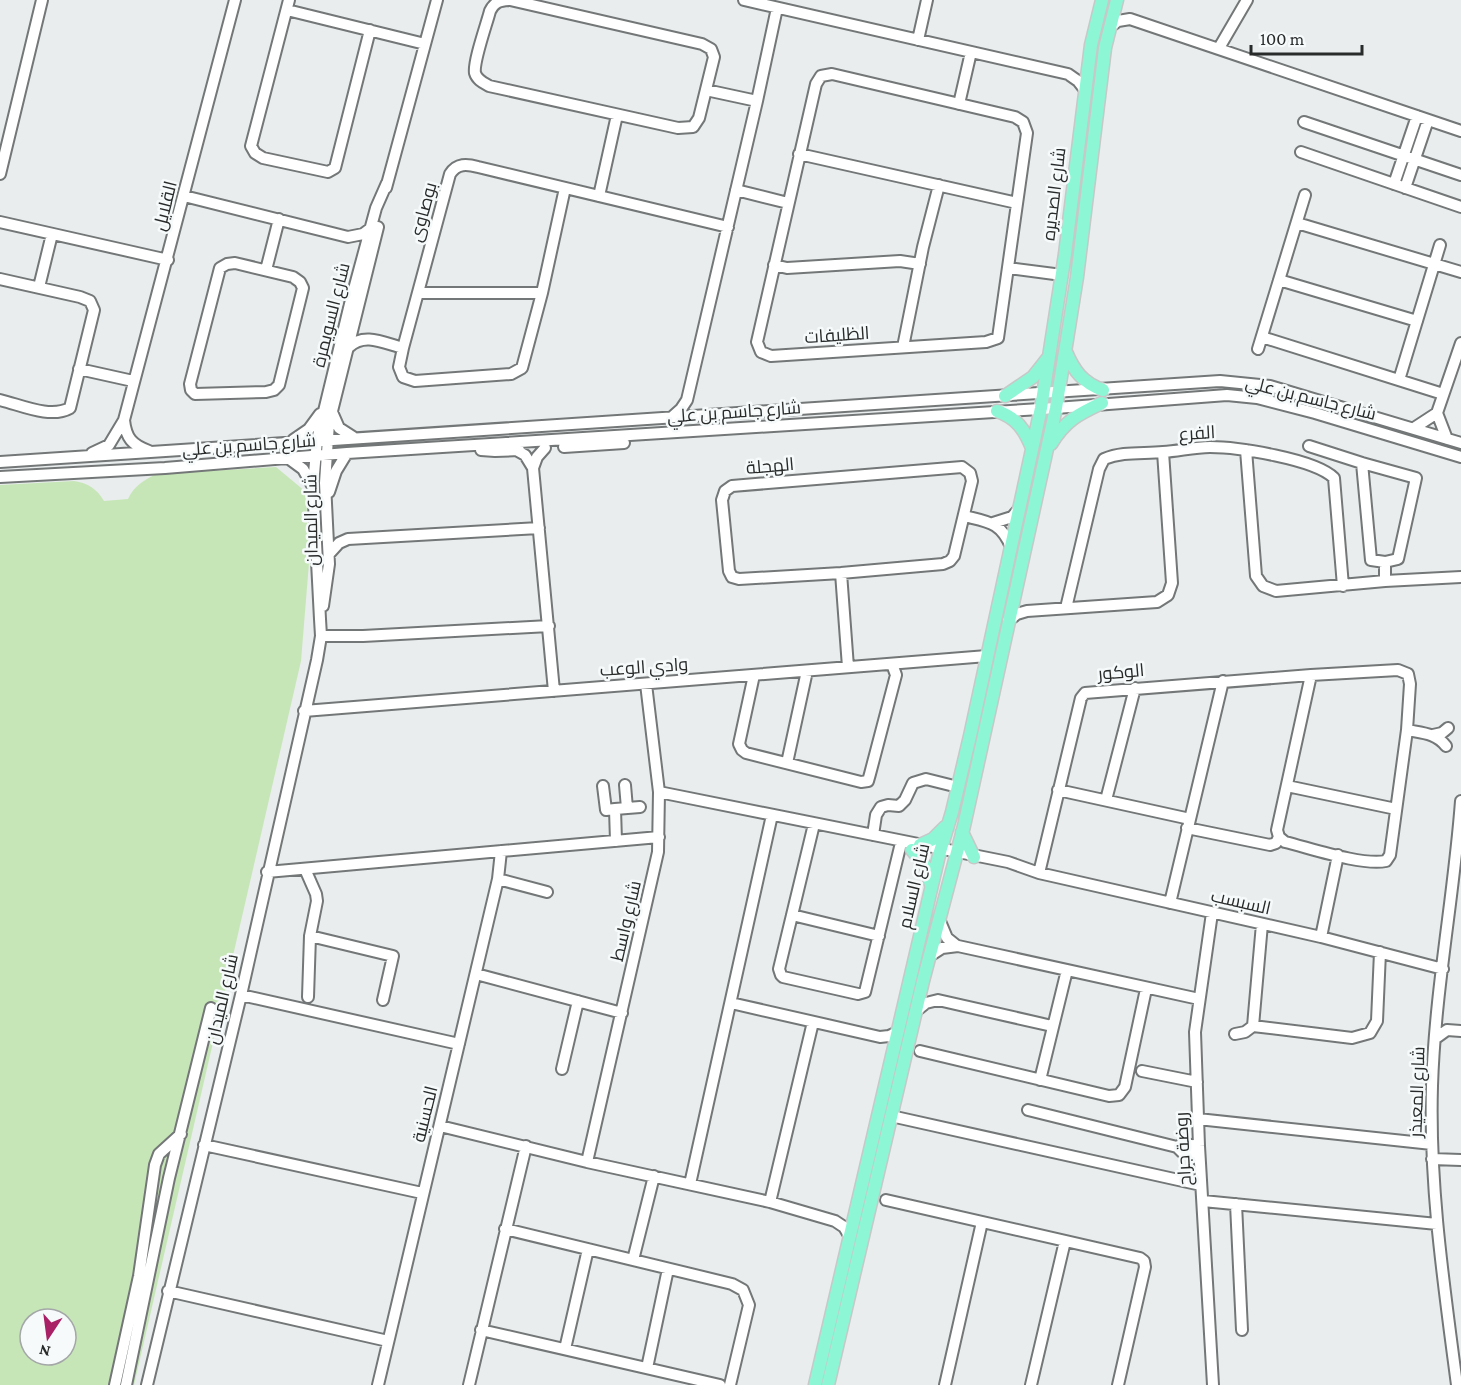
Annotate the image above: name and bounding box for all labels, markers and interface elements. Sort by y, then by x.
scale bar [1251,18,1362,56]
text: 100 m [1260,29,1305,49]
street label: شارع الصديره [1038,146,1072,242]
street label: القلايل [149,179,182,233]
street label: بوصاوى [405,180,442,244]
street label: شارع السويمرة [308,261,356,370]
street label: الظليفات [804,323,870,347]
street label: شارع جاسم بن علي [1243,372,1378,428]
street label: شارع جاسم بن علي [666,397,802,431]
street label: الفرع [1178,422,1216,446]
street label: شارع جاسم بن علي [181,430,317,464]
street label: الهجلة [745,454,795,479]
street label: شارع الميدان [300,474,324,566]
street label: وادي الوعب [599,654,689,684]
street label: الوكور [1096,660,1145,685]
street label: شارع السلام [894,841,935,931]
street label: شارع واسط [607,879,647,964]
street label: السبسب [1209,885,1273,919]
street label: شارع الميدان [202,952,244,1046]
street label: شارع المعيذر [1405,1046,1431,1139]
street label: الحسنية [408,1084,442,1144]
street label: روضة جراح [1171,1112,1197,1186]
north arrow [18,1307,78,1367]
text: N [37,1342,52,1361]

